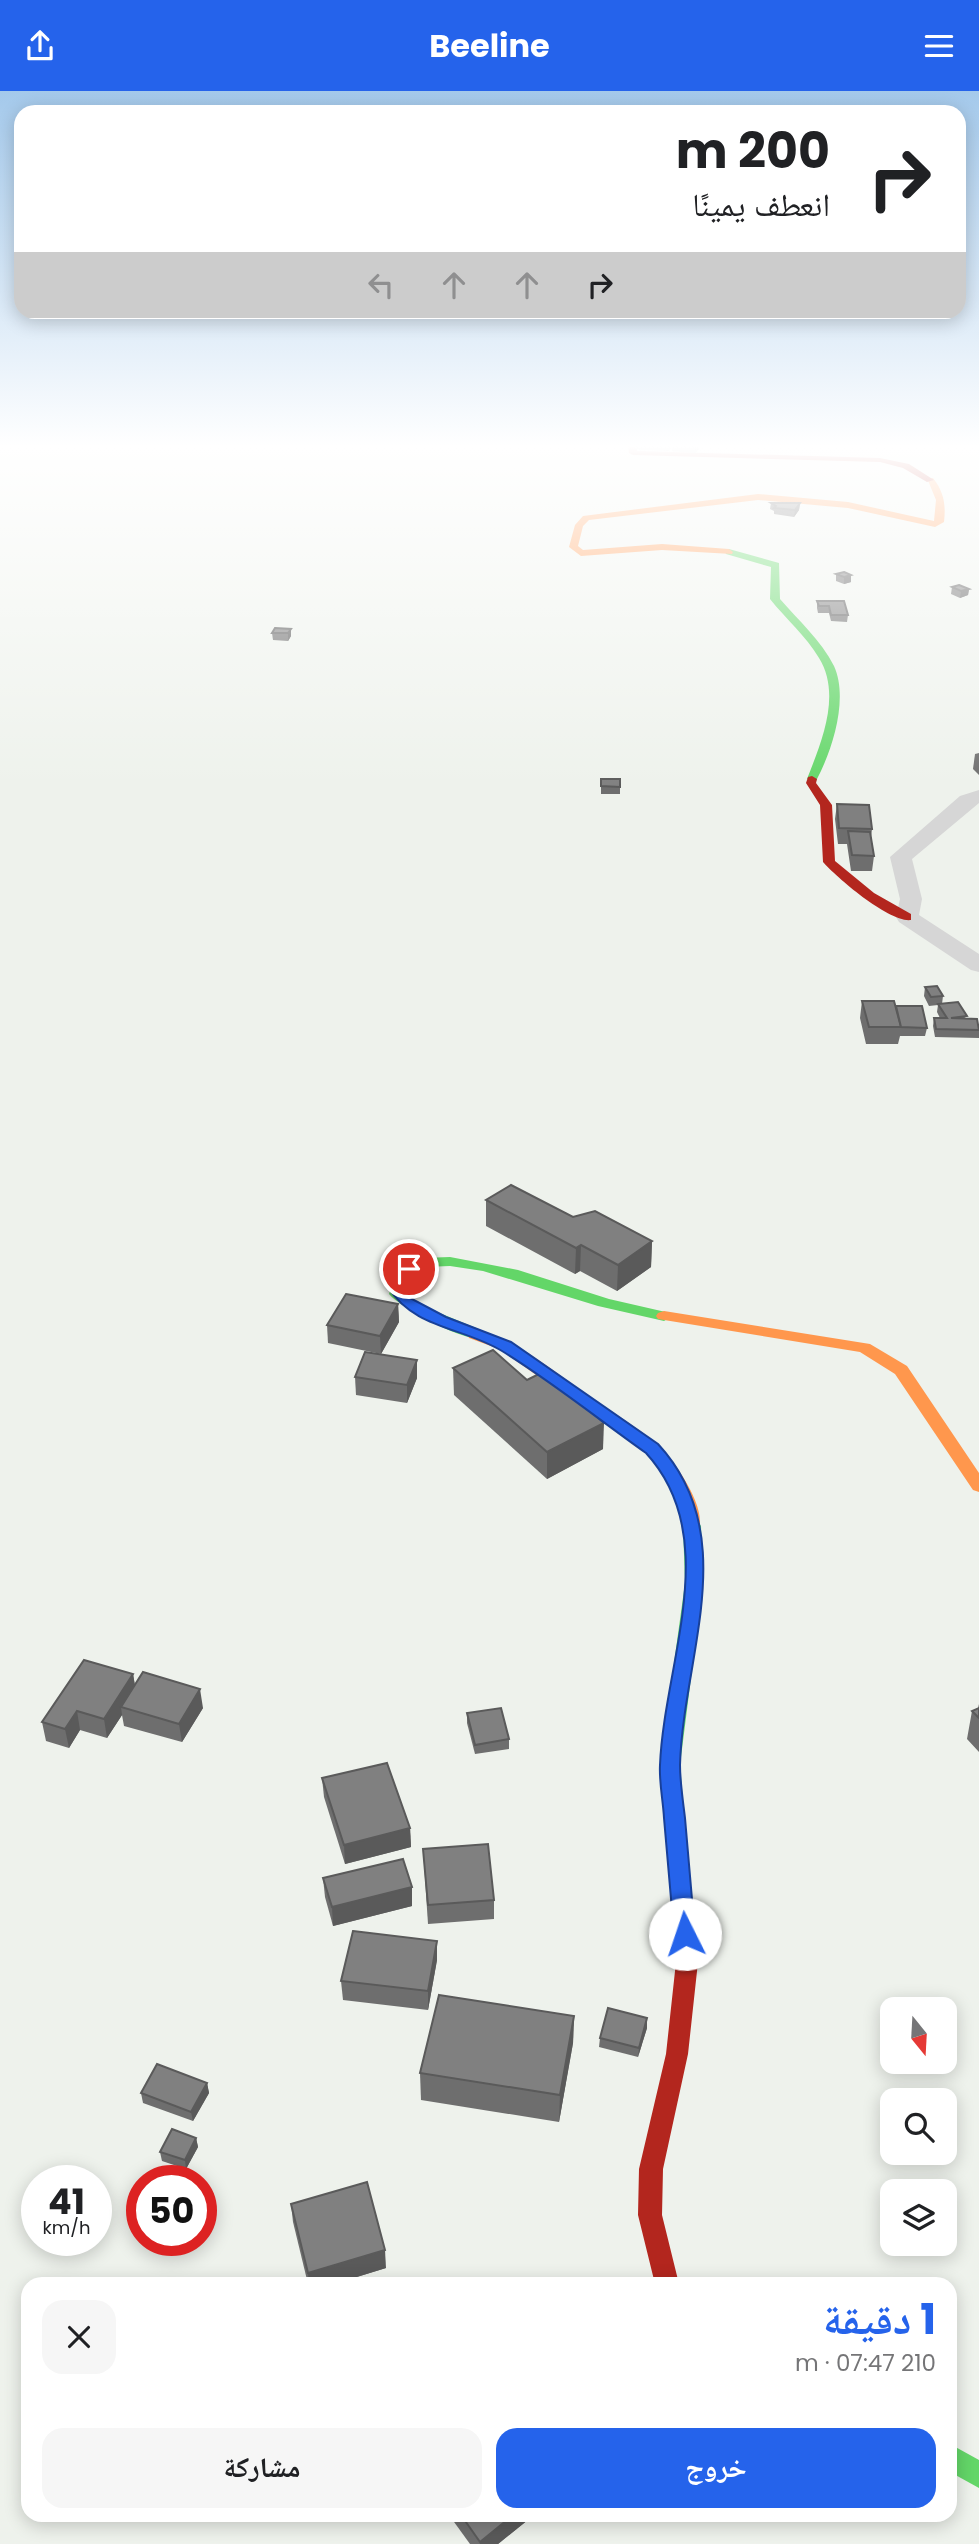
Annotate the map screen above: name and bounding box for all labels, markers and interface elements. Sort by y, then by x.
text: Beeline [429,23,550,68]
icon: share [21,27,59,65]
icon: menu [920,27,958,65]
text: 200 m [676,117,830,185]
icon: right [854,133,945,224]
text: انعطف يمينًا [692,182,830,227]
icon: left [362,266,400,304]
icon: ahead [435,266,473,304]
icon: ahead [508,266,546,304]
icon: right [581,266,619,304]
pin [379,1239,439,1299]
icon: arrive [390,1250,428,1288]
position arrow [648,1897,722,1971]
north arrow [880,1997,957,2074]
map controls [880,1997,957,2256]
button: search [880,2088,957,2165]
speed limit sign: 50 [126,2165,217,2256]
text: 41 [48,2177,85,2226]
button: layers [880,2179,957,2256]
text: km/h [43,2215,90,2240]
text: 1 دقيقة [823,2290,936,2349]
button: close [42,2300,116,2374]
text: 210 m · 07:47 [795,2347,936,2379]
button: مشاركة [42,2428,482,2508]
button: خروج [496,2428,936,2508]

